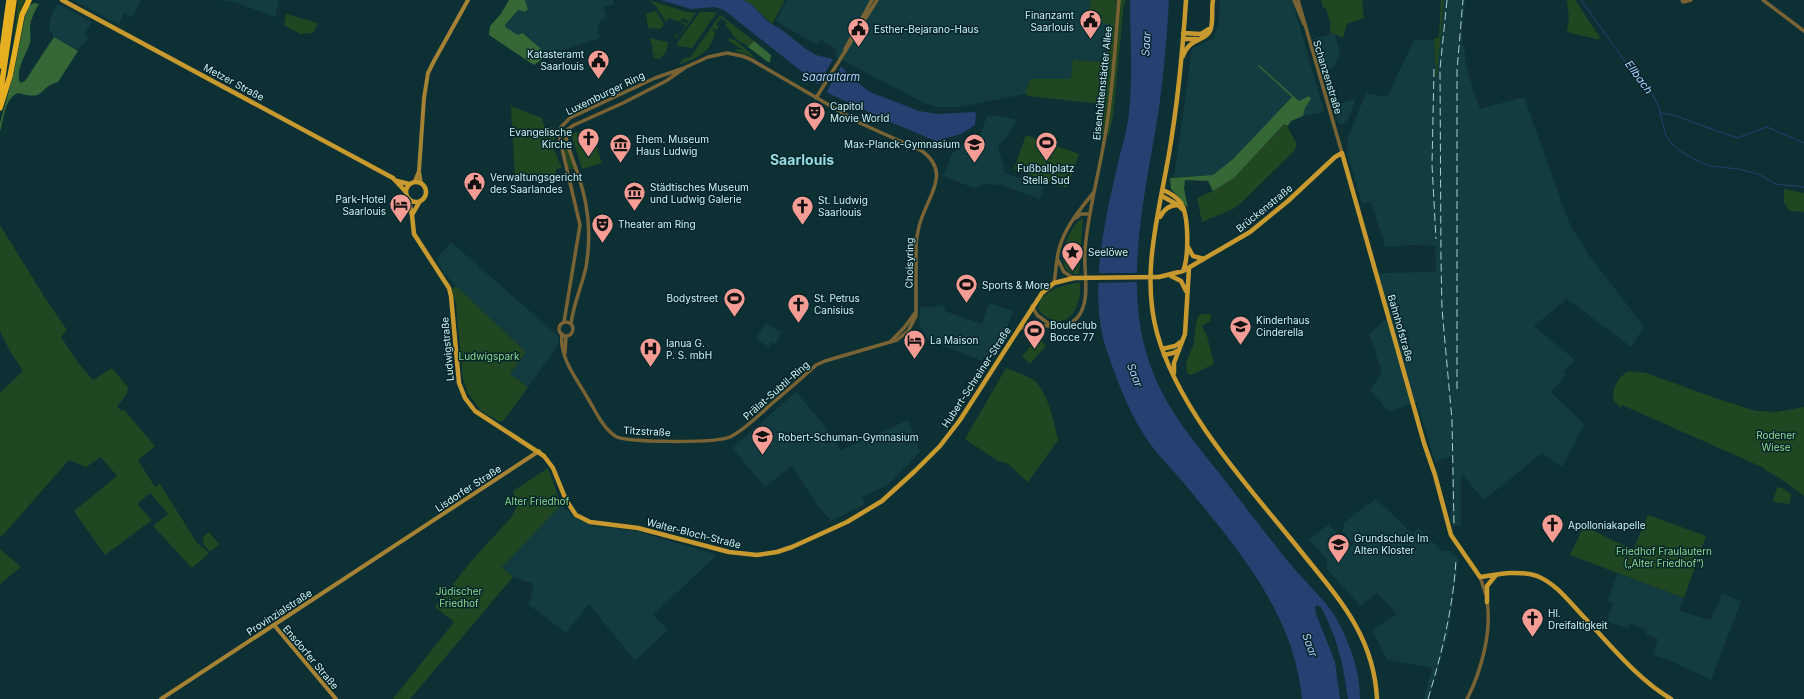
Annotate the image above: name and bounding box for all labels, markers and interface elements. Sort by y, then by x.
public building icon: Finanzamt Saarlouis [1077,8,1103,41]
place label: Finanzamt Saarlouis [1025,9,1075,33]
public building icon: Esther-Bejarano-Haus [846,16,872,49]
place label: Esther-Bejarano-Haus [874,23,979,35]
street label: Eisenhüttenstädter Allee [1090,25,1114,141]
water label: Saar [1138,30,1154,57]
street label: Schanzenstraße [1311,39,1345,116]
public building icon: Katasteramt Saarlouis [586,47,612,80]
place label: Katasteramt Saarlouis [527,48,585,72]
water label: Ellbach [1622,57,1656,97]
street label: Metzer Straße [202,61,267,103]
street label: Luxemburger Ring [564,69,646,117]
water label: Saaraltarm [802,70,861,84]
theatre icon: Capitol Movie World [801,99,827,132]
place label: Capitol Movie World [830,100,889,124]
church icon: Evangelische Kirche [575,125,601,158]
place label: Evangelische Kirche [509,126,572,150]
sports icon: Fußballplatz Stella Sud [1033,129,1059,162]
school or university icon: Max-Planck-Gymnasium [962,131,988,164]
museum icon: Ehem. Museum Haus Ludwig [607,132,633,165]
place label: Ehem. Museum Haus Ludwig [636,133,709,157]
place label: Max-Planck-Gymnasium [844,138,960,150]
district label: Saarlouis [770,151,834,168]
place label: Fußballplatz Stella Sud [1017,162,1075,186]
public building icon: Verwaltungsgericht des Saarlandes [461,170,487,203]
place label: Verwaltungsgericht des Saarlandes [490,171,583,195]
museum icon: Städtisches Museum und Ludwig Galerie [622,180,648,213]
place label: Städtisches Museum und Ludwig Galerie [650,181,749,205]
street label: Brückenstraße [1233,182,1295,234]
hotel icon: Park-Hotel Saarlouis [388,192,414,225]
place label: Park-Hotel Saarlouis [336,193,386,217]
church icon: St. Ludwig Saarlouis [789,193,815,226]
place label: St. Ludwig Saarlouis [818,194,868,218]
theatre icon: Theater am Ring [590,211,616,244]
place label: Theater am Ring [618,218,696,230]
street label: Choisyring [903,237,915,289]
place icon: Seelöwe [1060,239,1086,272]
place label: Seelöwe [1088,246,1128,258]
sports icon: Sports & More [954,272,980,305]
place label: Sports & More [982,279,1050,291]
sports icon: Bodystreet [721,285,747,318]
church icon: St. Petrus Canisius [786,291,812,324]
place label: Bodystreet [667,292,719,304]
place label: St. Petrus Canisius [814,292,860,316]
street label: Bahnhofstraße [1386,293,1416,363]
school or university icon: Kinderhaus Cinderella [1228,313,1254,346]
place label: Kinderhaus Cinderella [1256,314,1310,338]
street label: Ludwigstraße [438,316,456,382]
sports icon: Bouleclub Bocce 77 [1021,318,1047,351]
place label: Bouleclub Bocce 77 [1050,319,1097,343]
street label: Hubert-Schreiner-Straße [939,324,1013,430]
hotel icon: La Maison [902,327,928,360]
place label: La Maison [930,334,978,346]
hospital icon: Ianua G. P. S. mbH [638,336,664,369]
place label: Ianua G. P. S. mbH [666,337,712,361]
park label: Ludwigspark [459,350,520,362]
street label: Prälat-Subtil-Ring [741,358,811,422]
water label: Saar [1124,361,1146,390]
street label: Titzstraße [623,424,671,438]
school or university icon: Robert-Schuman-Gymnasium [749,424,775,457]
park label: Rodener Wiese [1756,429,1796,453]
place label: Robert-Schuman-Gymnasium [778,431,918,443]
street label: Lisdorfer Straße [433,462,503,514]
park label: Alter Friedhof [505,495,570,507]
church icon: Apolloniakapelle [1540,512,1566,545]
street label: Walter-Bloch-Straße [646,515,743,551]
place label: Apolloniakapelle [1568,519,1646,531]
school or university icon: Grundschule Im Alten Kloster [1325,531,1351,564]
place label: Grundschule Im Alten Kloster [1354,532,1429,556]
park label: Friedhof Fraulautern („Alter Friedhof“) [1616,545,1712,569]
park label: Jüdischer Friedhof [436,585,483,609]
street label: Provinzialstraße [244,586,314,638]
church icon: Hl. Dreifaltigkeit [1519,606,1545,639]
place label: Hl. Dreifaltigkeit [1548,607,1608,631]
street label: Ensdorfer Straße [281,622,341,692]
water label: Saar [1299,631,1321,660]

